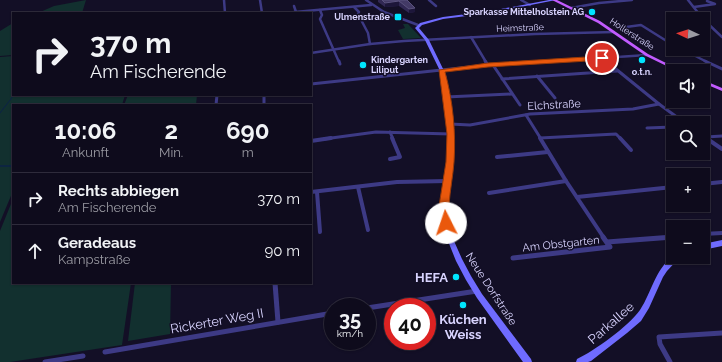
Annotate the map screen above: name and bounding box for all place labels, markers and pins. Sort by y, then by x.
place label: Sparkasse Mittelholstein AG [464,7,584,17]
marker: Sparkasse Mittelholstein AG [587,7,597,17]
place label: Ulmenstraße [334,12,391,22]
marker: Ulmenstraße [393,12,403,22]
pin [585,41,619,75]
place label: Kindergarten Liliput [371,55,428,75]
marker: o.t.n. [637,55,647,65]
marker: Kindergarten Liliput [358,60,368,70]
place label: o.t.n. [632,67,652,77]
place label: HEFA [415,270,448,285]
marker: HEFA [451,272,461,282]
marker: Küchen Weiss [458,300,468,310]
place label: Küchen Weiss [439,312,487,342]

